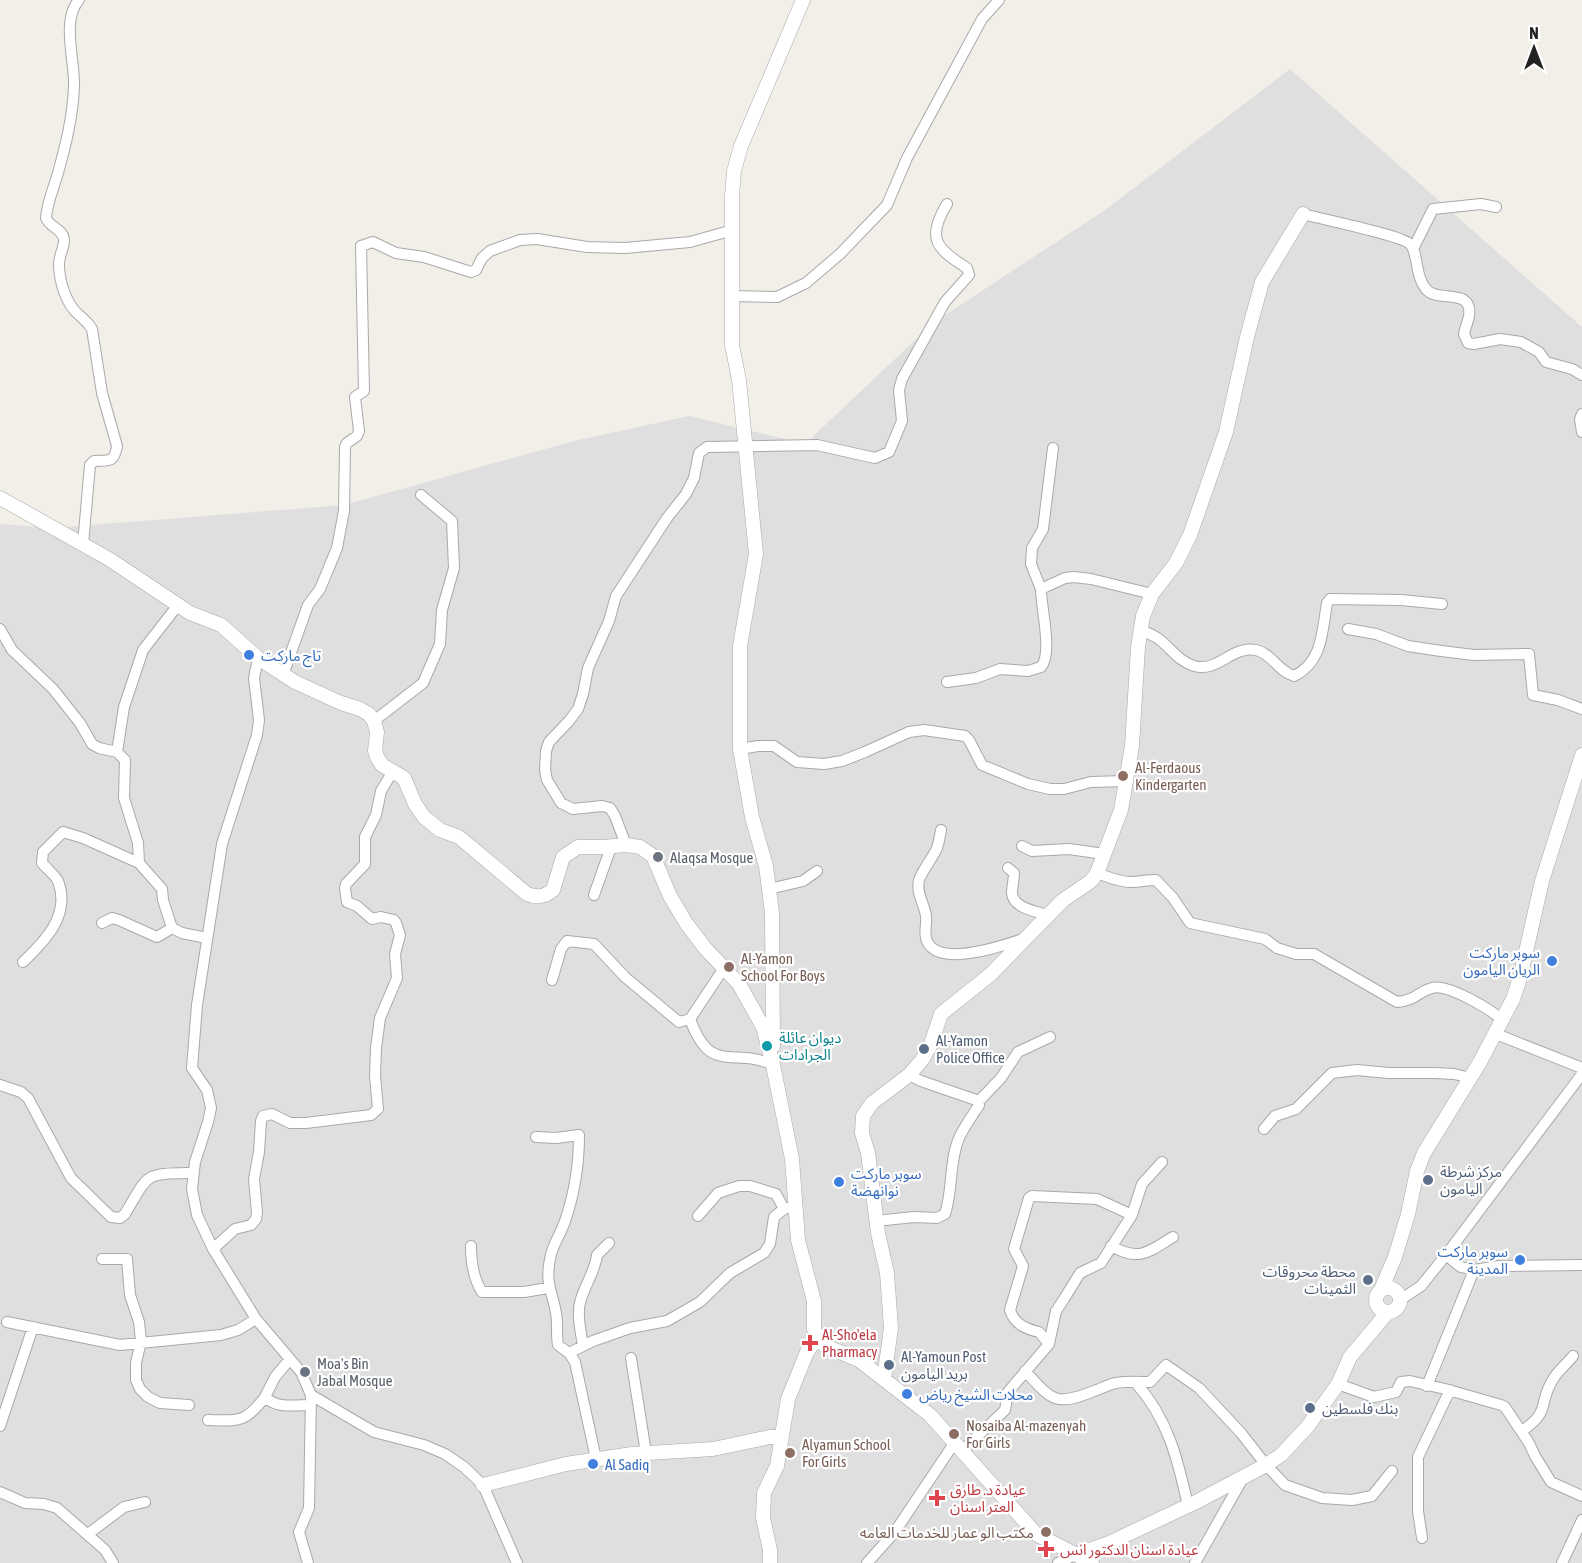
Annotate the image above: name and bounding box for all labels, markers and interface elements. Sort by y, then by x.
north arrow [1504,18,1564,78]
text: N [1529,24,1539,42]
place label: تاج ماركت [261,647,321,668]
marker: تاج ماركت [242,648,256,662]
place label: Al-Ferdaous Kindergarten [1135,759,1207,793]
marker: Al-Ferdaous Kindergarten [1116,769,1130,783]
place label: Alaqsa Mosque [670,849,753,866]
marker: Alaqsa Mosque [651,850,665,864]
place label: سوبر ماركت الريان اليامون [1463,944,1540,979]
place label: Al-Yamon School For Boys [741,950,825,984]
marker: سوبر ماركت الريان اليامون [1545,954,1559,968]
marker: Al-Yamon School For Boys [722,960,736,974]
place label: ديوان عائلة الجرادات [779,1029,841,1064]
place label: Al-Yamon Police Office [936,1032,1005,1066]
marker: ديوان عائلة الجرادات [760,1039,774,1053]
marker: Al-Yamon Police Office [917,1042,931,1056]
place label: مركز شرطة اليامون [1440,1163,1502,1198]
place label: سوبر ماركت نوانهضة [851,1165,922,1200]
marker: مركز شرطة اليامون [1421,1173,1435,1187]
marker: سوبر ماركت نوانهضة [832,1175,846,1189]
place label: سوبر ماركت المدينة [1437,1243,1508,1277]
marker: سوبر ماركت المدينة [1513,1253,1527,1267]
place label: محطة محروقات الثمينات [1263,1263,1356,1297]
marker: محطة محروقات الثمينات [1361,1273,1375,1287]
place label: Al-Sho'ela Pharmacy [822,1326,878,1360]
marker: Al-Sho'ela Pharmacy [803,1336,817,1350]
place label: Al-Yamoun Post بريد اليامون [901,1348,986,1383]
place label: Moa's Bin Jabal Mosque [317,1355,393,1389]
marker: Al-Yamoun Post بريد اليامون [882,1358,896,1372]
marker: Moa's Bin Jabal Mosque [298,1365,312,1379]
place label: محلات الشيخ رياض [919,1386,1033,1407]
marker: محلات الشيخ رياض [900,1387,914,1401]
place label: بنك فلسطين [1322,1400,1398,1418]
marker: بنك فلسطين [1303,1401,1317,1415]
place label: Nosaiba Al-mazenyah For Girls [966,1417,1086,1451]
marker: Nosaiba Al-mazenyah For Girls [947,1427,961,1441]
place label: Alyamun School For Girls [802,1436,891,1470]
marker: Alyamun School For Girls [783,1446,797,1460]
place label: Al Sadiq [605,1456,649,1473]
marker: Al Sadiq [586,1457,600,1471]
place label: عيادة د. طارق العتر اسنان [950,1481,1026,1516]
marker: عيادة د. طارق العتر اسنان [928,1489,946,1507]
place label: مكتب الو عمار للخدمات العامه [860,1524,1034,1542]
marker: مكتب الو عمار للخدمات العامه [1039,1525,1053,1539]
marker: عيادة اسنان الدكتور انس [1037,1540,1055,1558]
place label: عيادة اسنان الدكتور انس [1060,1541,1199,1559]

